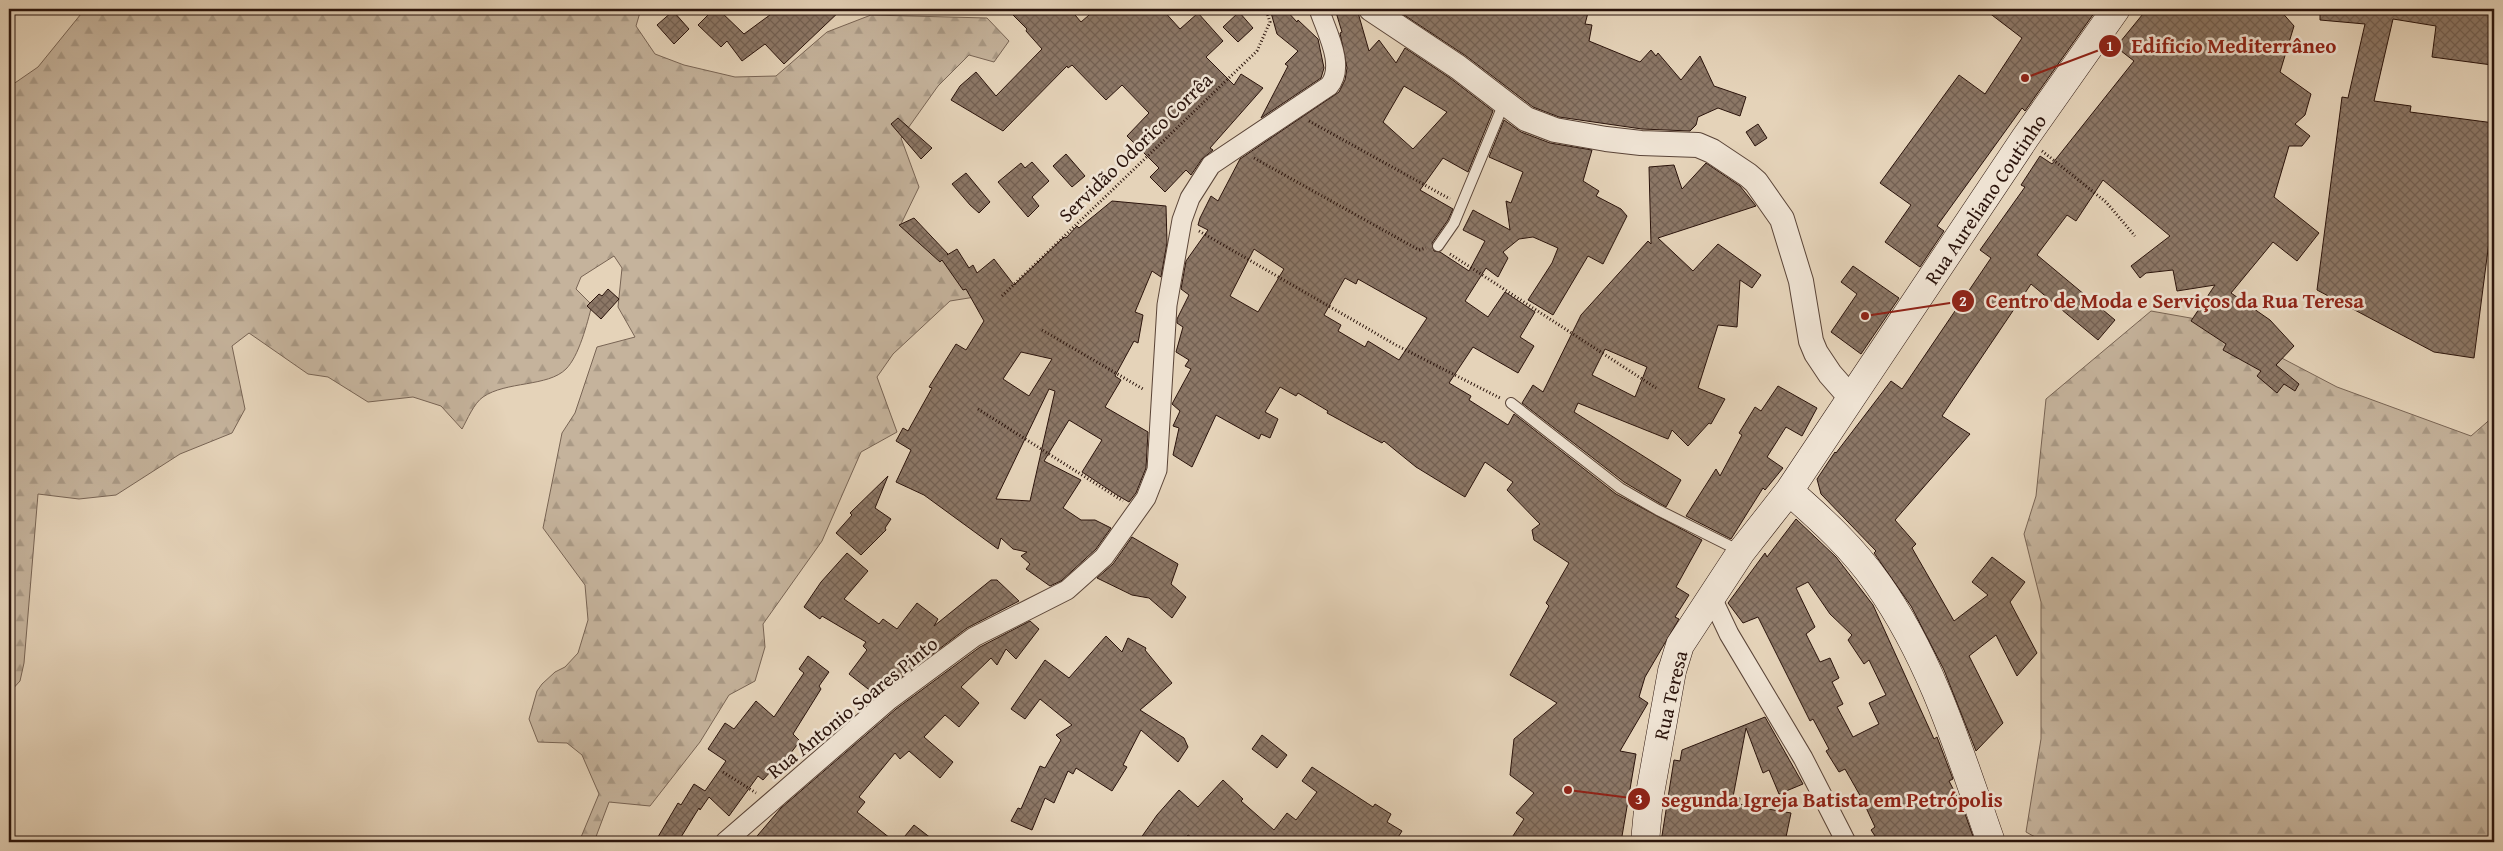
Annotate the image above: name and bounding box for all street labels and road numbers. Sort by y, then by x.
street label: Servidão Odorico Corrêa [1051,65,1219,228]
street label: Rua Aureliano Coutinho [1917,108,2053,290]
street label: Rua Antonio Soares Pinto [760,629,944,785]
street label: Rua Teresa [1646,647,1694,742]

